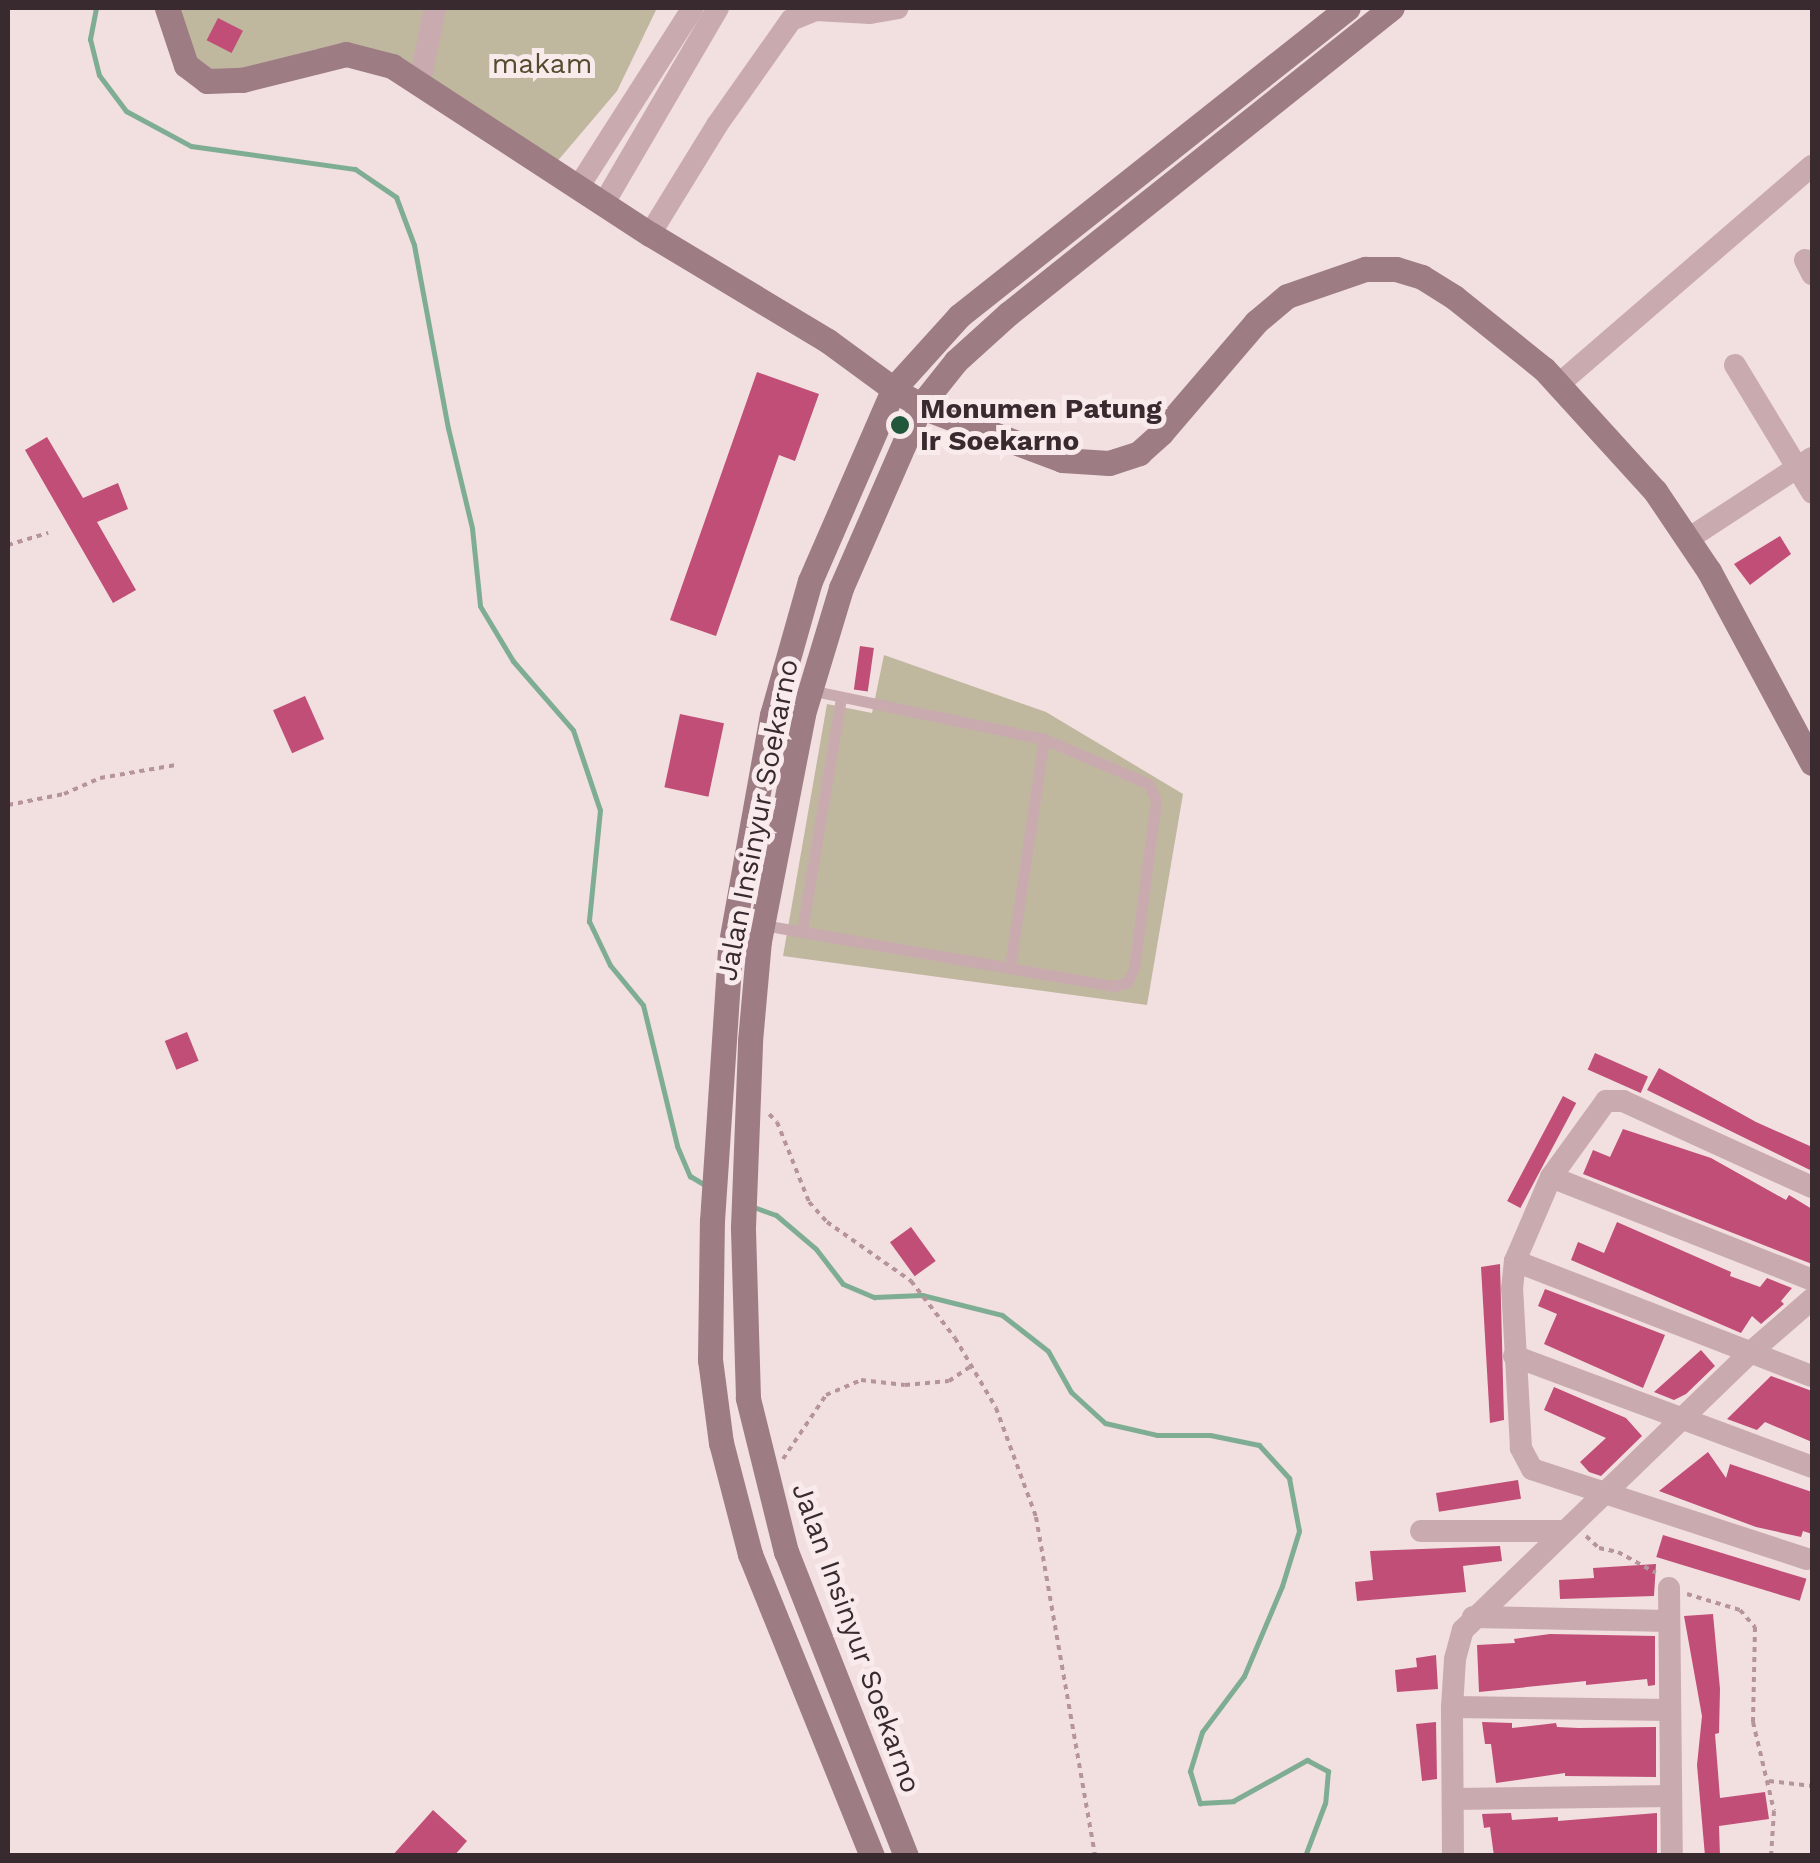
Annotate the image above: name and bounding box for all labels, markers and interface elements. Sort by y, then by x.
park label: makam [492,47,592,81]
place label: Monumen Patung Ir Soekarno [920,392,1162,458]
marker: Monumen Patung Ir Soekarno [889,414,911,436]
street label: Jalan Insinyur Soekarno [710,656,806,984]
street label: Jalan Insinyur Soekarno [784,1478,928,1798]

